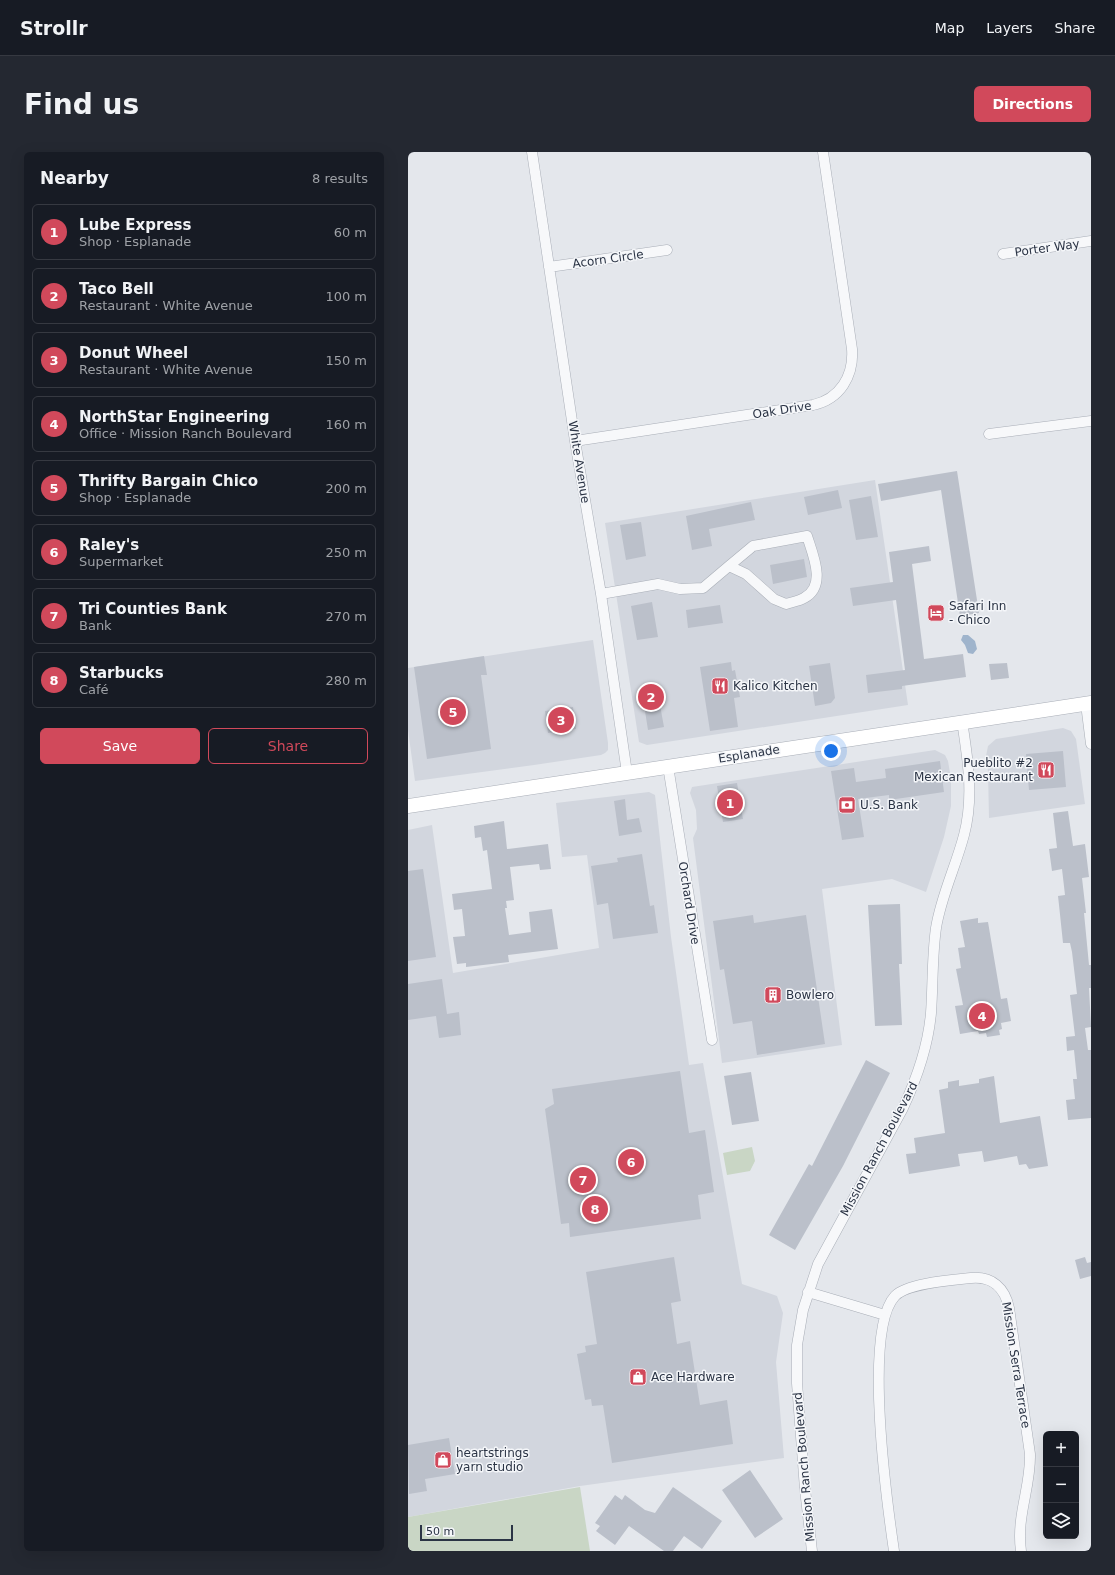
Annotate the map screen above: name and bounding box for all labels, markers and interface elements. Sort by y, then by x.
text: Strollr [20,17,88,39]
text: Map [935,20,964,36]
text: Layers [986,20,1033,36]
text: Share [1055,20,1095,36]
button: Directions [974,86,1091,122]
text: Find us [24,88,139,121]
text: Nearby [40,168,109,188]
text: 8 results [312,171,368,186]
text: Lube Express [79,216,191,234]
text: 1 [49,225,59,240]
text: 60 m [334,225,367,240]
text: Shop · Esplanade [79,234,191,249]
street label: Porter Way [1014,237,1080,259]
street label: Acorn Circle [571,247,645,271]
text: Taco Bell [79,280,154,298]
text: 2 [49,289,59,304]
text: 100 m [325,289,367,304]
text: Restaurant · White Avenue [79,298,253,313]
text: Donut Wheel [79,344,188,362]
text: 3 [49,353,59,368]
text: 150 m [325,353,367,368]
text: Restaurant · White Avenue [79,362,253,377]
street label: Oak Drive [751,398,813,422]
text: NorthStar Engineering [79,408,270,426]
text: 4 [49,417,59,432]
text: 160 m [325,417,367,432]
street label: White Avenue [566,420,592,504]
text: Office · Mission Ranch Boulevard [79,426,292,441]
text: Thrifty Bargain Chico [79,472,258,490]
text: 5 [49,481,59,496]
text: 200 m [325,481,367,496]
text: Shop · Esplanade [79,490,191,505]
text: Raley's [79,536,139,554]
text: 6 [49,545,59,560]
text: 250 m [325,545,367,560]
text: Supermarket [79,554,163,569]
place label: Safari Inn - Chico [949,599,1006,627]
text: Tri Counties Bank [79,600,227,618]
hotel icon: Safari Inn - Chico [926,603,946,623]
text: 7 [49,609,59,624]
text: 270 m [325,609,367,624]
text: Bank [79,618,112,633]
text: Starbucks [79,664,164,682]
text: 8 [49,673,59,688]
text: 280 m [325,673,367,688]
restaurant icon: Kalico Kitchen [710,676,730,696]
place label: Kalico Kitchen [733,679,818,693]
text: Café [79,682,109,697]
pin: 2 [638,682,664,712]
pin: 5 [440,697,466,727]
pin: 3 [548,705,574,735]
button: Save [40,728,200,764]
button: Share [208,728,368,764]
your location [821,741,841,761]
street label: Esplanade [717,742,781,766]
place label: Pueblito #2 Mexican Restaurant [914,756,1033,784]
restaurant icon: Pueblito #2 Mexican Restaurant [1036,760,1056,780]
pin: 1 [717,788,743,818]
bank icon: U.S. Bank [837,795,857,815]
place label: U.S. Bank [860,798,918,812]
street label: Orchard Drive [676,861,702,945]
building icon: Bowlero [763,985,783,1005]
place label: Bowlero [786,988,834,1002]
pin: 4 [969,1001,995,1031]
street label: Mission Ranch Boulevard [838,1079,920,1219]
pin: 6 [618,1147,644,1177]
pin: 7 [570,1165,596,1195]
pin: 8 [582,1194,608,1224]
street label: Mission Serra Terrace [999,1301,1033,1429]
shop icon: Ace Hardware [628,1367,648,1387]
place label: Ace Hardware [651,1370,735,1384]
street label: Mission Ranch Boulevard [790,1392,818,1542]
map controls [1043,1431,1079,1539]
button: + [1043,1431,1079,1467]
place label: heartstrings yarn studio [456,1446,529,1474]
shop icon: heartstrings yarn studio [433,1450,453,1470]
button: − [1043,1467,1079,1503]
button: layers [1043,1503,1079,1539]
scale bar [420,1523,513,1542]
text: 50 m [426,1525,454,1538]

